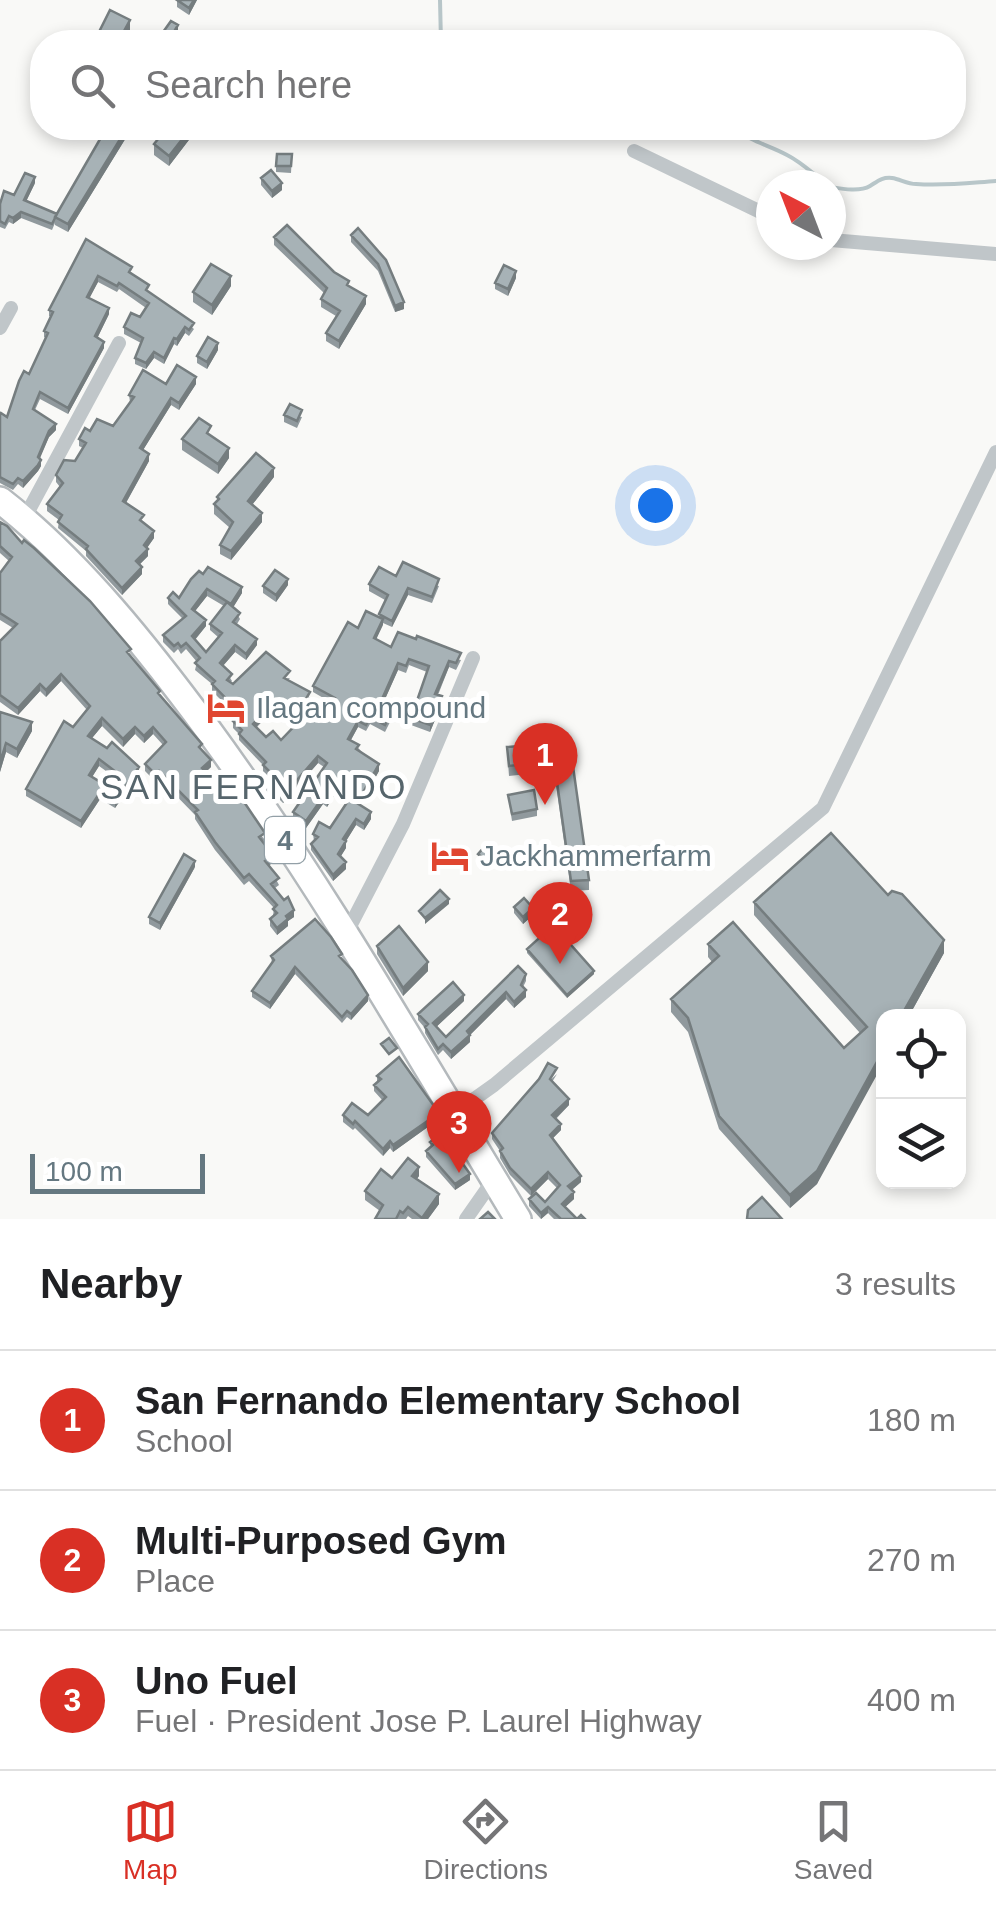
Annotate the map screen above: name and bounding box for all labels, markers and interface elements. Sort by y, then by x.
search box [30,30,966,140]
icon: search [65,58,120,113]
text: Search here [145,64,352,106]
north arrow [756,170,846,260]
your location [630,480,681,531]
hotel icon: Ilagan compound [205,687,247,729]
place label: Ilagan compound [256,691,486,724]
pin: 1 [512,722,578,805]
district label: SAN FERNANDO [100,767,408,806]
road number: 4 [265,817,305,863]
hotel icon: Jackhammerfarm [429,835,471,877]
place label: Jackhammerfarm [480,839,712,872]
pin: 2 [528,882,592,964]
map controls [876,1009,966,1189]
button: locate [876,1009,966,1099]
pin: 3 [426,1090,492,1173]
button: layers [876,1099,966,1189]
scale bar [30,1149,205,1194]
text: 100 m [45,1156,123,1187]
text: Nearby [40,1260,182,1307]
text: 3 results [835,1266,956,1302]
text: San Fernando Elementary School [135,1380,741,1422]
text: 1 [64,1402,81,1438]
text: 180 m [867,1402,956,1438]
text: School [135,1423,233,1459]
text: Multi-Purposed Gym [135,1520,507,1562]
text: 2 [64,1542,81,1578]
text: 270 m [867,1542,956,1578]
text: Place [135,1563,215,1599]
text: Uno Fuel [135,1660,298,1702]
text: 3 [64,1682,81,1718]
text: 400 m [867,1682,956,1718]
text: Fuel · President Jose P. Laurel Highway [135,1703,702,1739]
tab: Map [123,1794,178,1886]
tab: Directions [424,1794,548,1886]
tab: Saved [794,1794,873,1886]

